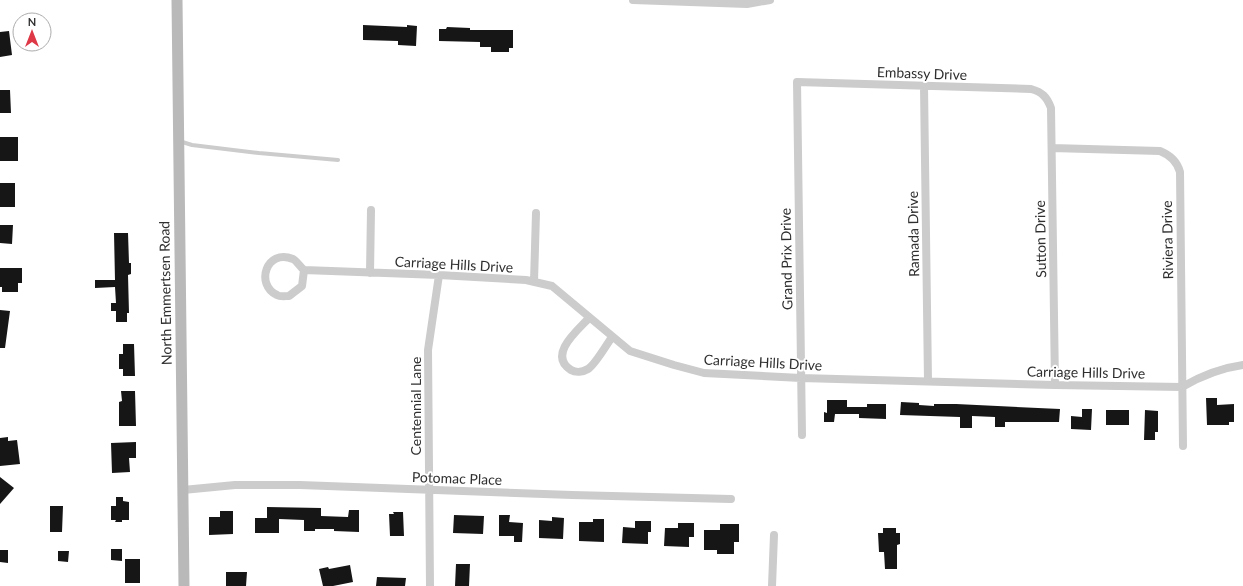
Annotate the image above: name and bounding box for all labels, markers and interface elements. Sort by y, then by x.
north arrow [12,12,52,52]
text: N [28,15,36,28]
street label: Embassy Drive [877,63,967,83]
street label: Ramada Drive [904,191,922,277]
street label: Sutton Drive [1031,200,1049,278]
street label: Riviera Drive [1158,200,1176,280]
street label: Grand Prix Drive [777,208,795,310]
street label: North Emmertsen Road [155,221,175,365]
street label: Carriage Hills Drive [394,252,514,276]
street label: Carriage Hills Drive [703,350,823,374]
street label: Centennial Lane [407,357,424,455]
street label: Carriage Hills Drive [1027,362,1145,382]
street label: Potomac Place [412,468,502,488]

